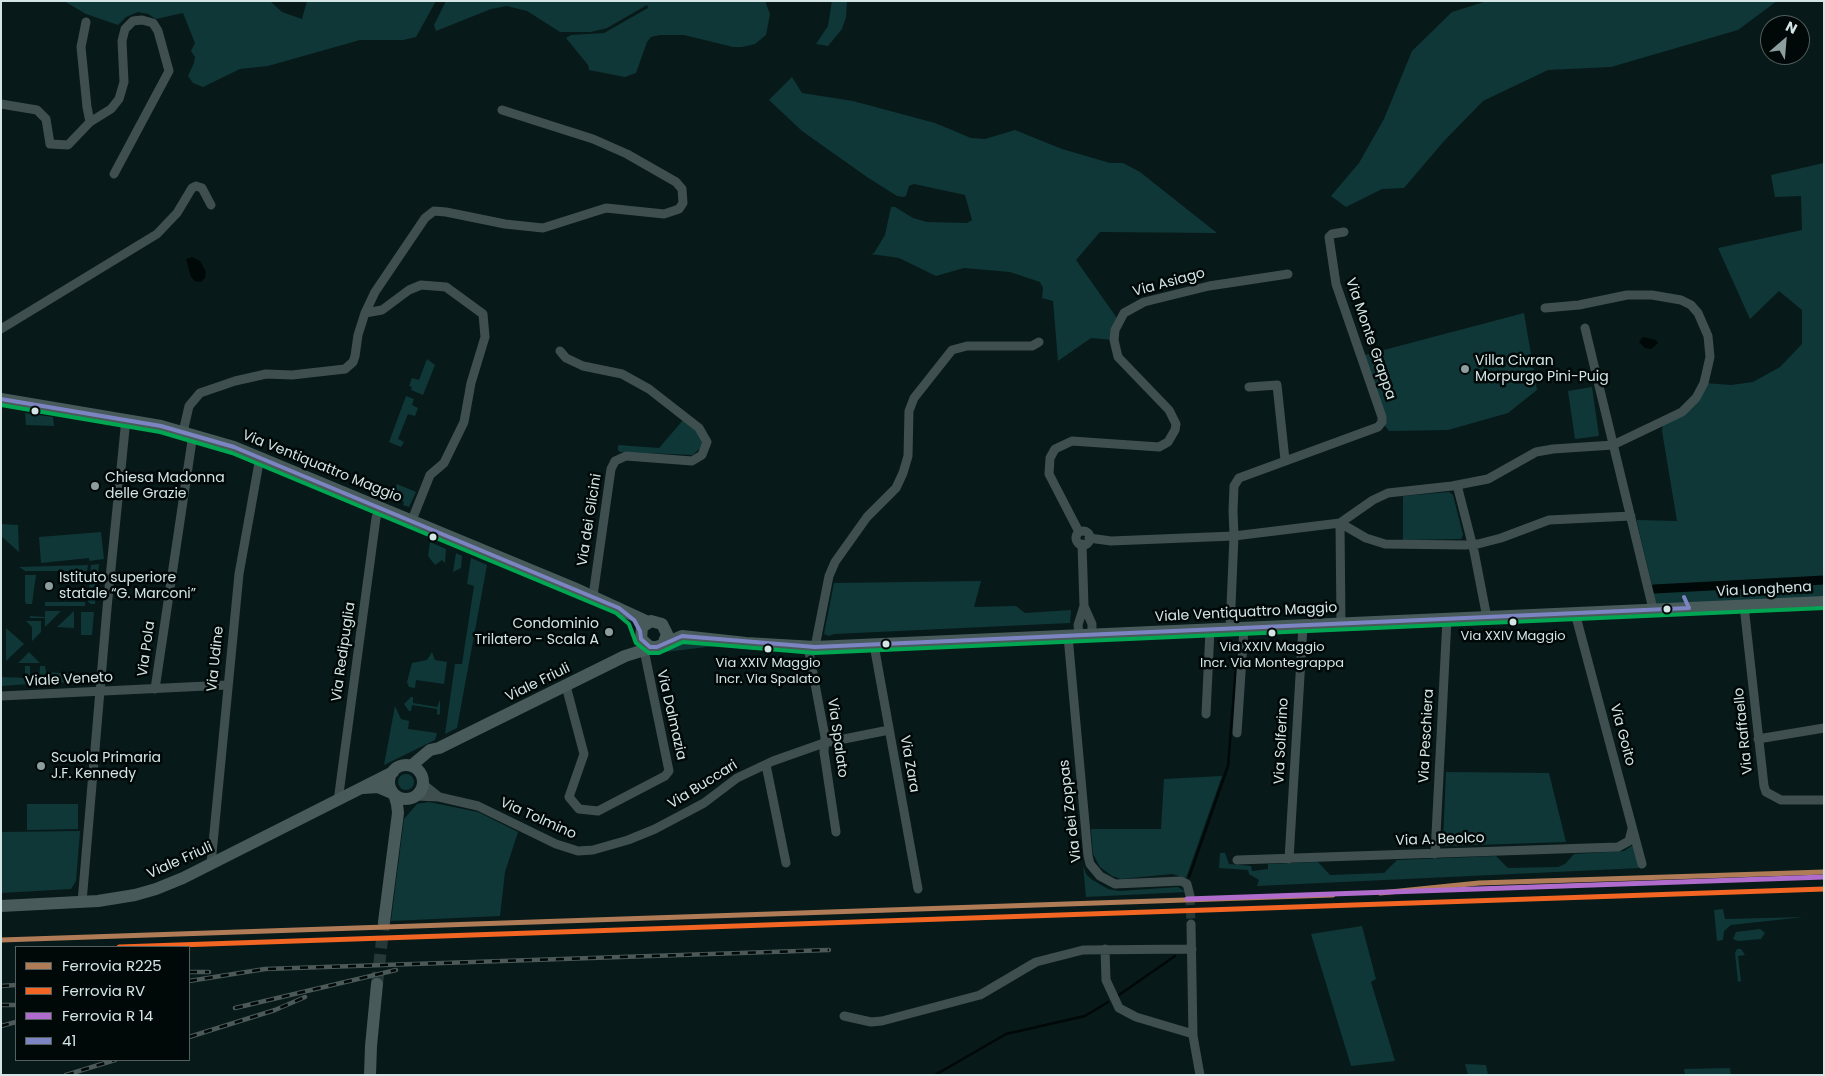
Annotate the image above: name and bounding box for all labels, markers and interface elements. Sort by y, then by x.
north arrow [1760,15,1810,65]
text: N [1782,16,1801,39]
street label: Via Asiago [1131,265,1207,301]
street label: Via Monte Grappa [1341,276,1399,402]
place label: Villa Civran Morpurgo Pini-Puig [1475,353,1609,386]
marker: Villa Civran Morpurgo Pini-Puig [1459,363,1471,375]
unlabelled marker [30,406,40,416]
street label: Via Ventiquattro Maggio [240,427,404,507]
place label: Chiesa Madonna delle Grazie [105,470,225,502]
street label: Via dei Glicini [574,472,606,568]
marker: Chiesa Madonna delle Grazie [89,480,101,492]
unlabelled marker [428,532,438,542]
place label: Istituto superiore statale “G. Marconi” [59,570,196,602]
street label: Via Longhena [1716,579,1812,601]
marker: Istituto superiore statale “G. Marconi” [43,580,55,592]
street label: Viale Ventiquattro Maggio [1154,600,1338,626]
street label: Via Redipuglia [329,601,359,703]
unlabelled marker [1662,604,1672,614]
place label: Condominio Trilatero - Scala A [474,616,599,648]
marker: Via XXIV Maggio [1508,617,1518,627]
street label: Via Pola [135,620,159,678]
street label: Via Udine [204,625,228,693]
marker: Condominio Trilatero - Scala A [603,626,615,638]
marker: Via XXIV Maggio Incr. Via Montegrappa [1267,628,1277,638]
place label: Via XXIV Maggio [1461,629,1565,645]
unlabelled marker [881,639,891,649]
place label: Via XXIV Maggio Incr. Via Montegrappa [1200,640,1344,671]
marker: Via XXIV Maggio Incr. Via Spalato [763,644,773,654]
place label: Via XXIV Maggio Incr. Via Spalato [716,656,820,687]
street label: Viale Friuli [503,660,573,706]
street label: Via Dalmazia [652,668,690,762]
street label: Viale Veneto [25,669,113,691]
street label: Via Raffaello [1731,687,1757,775]
street label: Via Peschiera [1416,688,1438,784]
street label: Via Spalato [823,697,851,779]
street label: Via Solferino [1271,697,1293,785]
street label: Via Goito [1606,702,1638,768]
street label: Via Zara [896,734,922,794]
place label: Scuola Primaria J.F. Kennedy [51,750,161,782]
street label: Via Buccari [665,757,741,813]
street label: Via dei Zoppas [1056,759,1086,863]
marker: Scuola Primaria J.F. Kennedy [35,760,47,772]
street label: Via Tolmino [497,795,579,843]
street label: Via A. Beolco [1395,830,1485,850]
street label: Viale Friuli [145,839,215,883]
legend [15,946,190,1061]
text: Ferrovia R225 [62,955,162,976]
text: Ferrovia RV [62,980,145,1001]
text: Ferrovia R 14 [62,1005,153,1026]
text: 41 [62,1030,76,1051]

